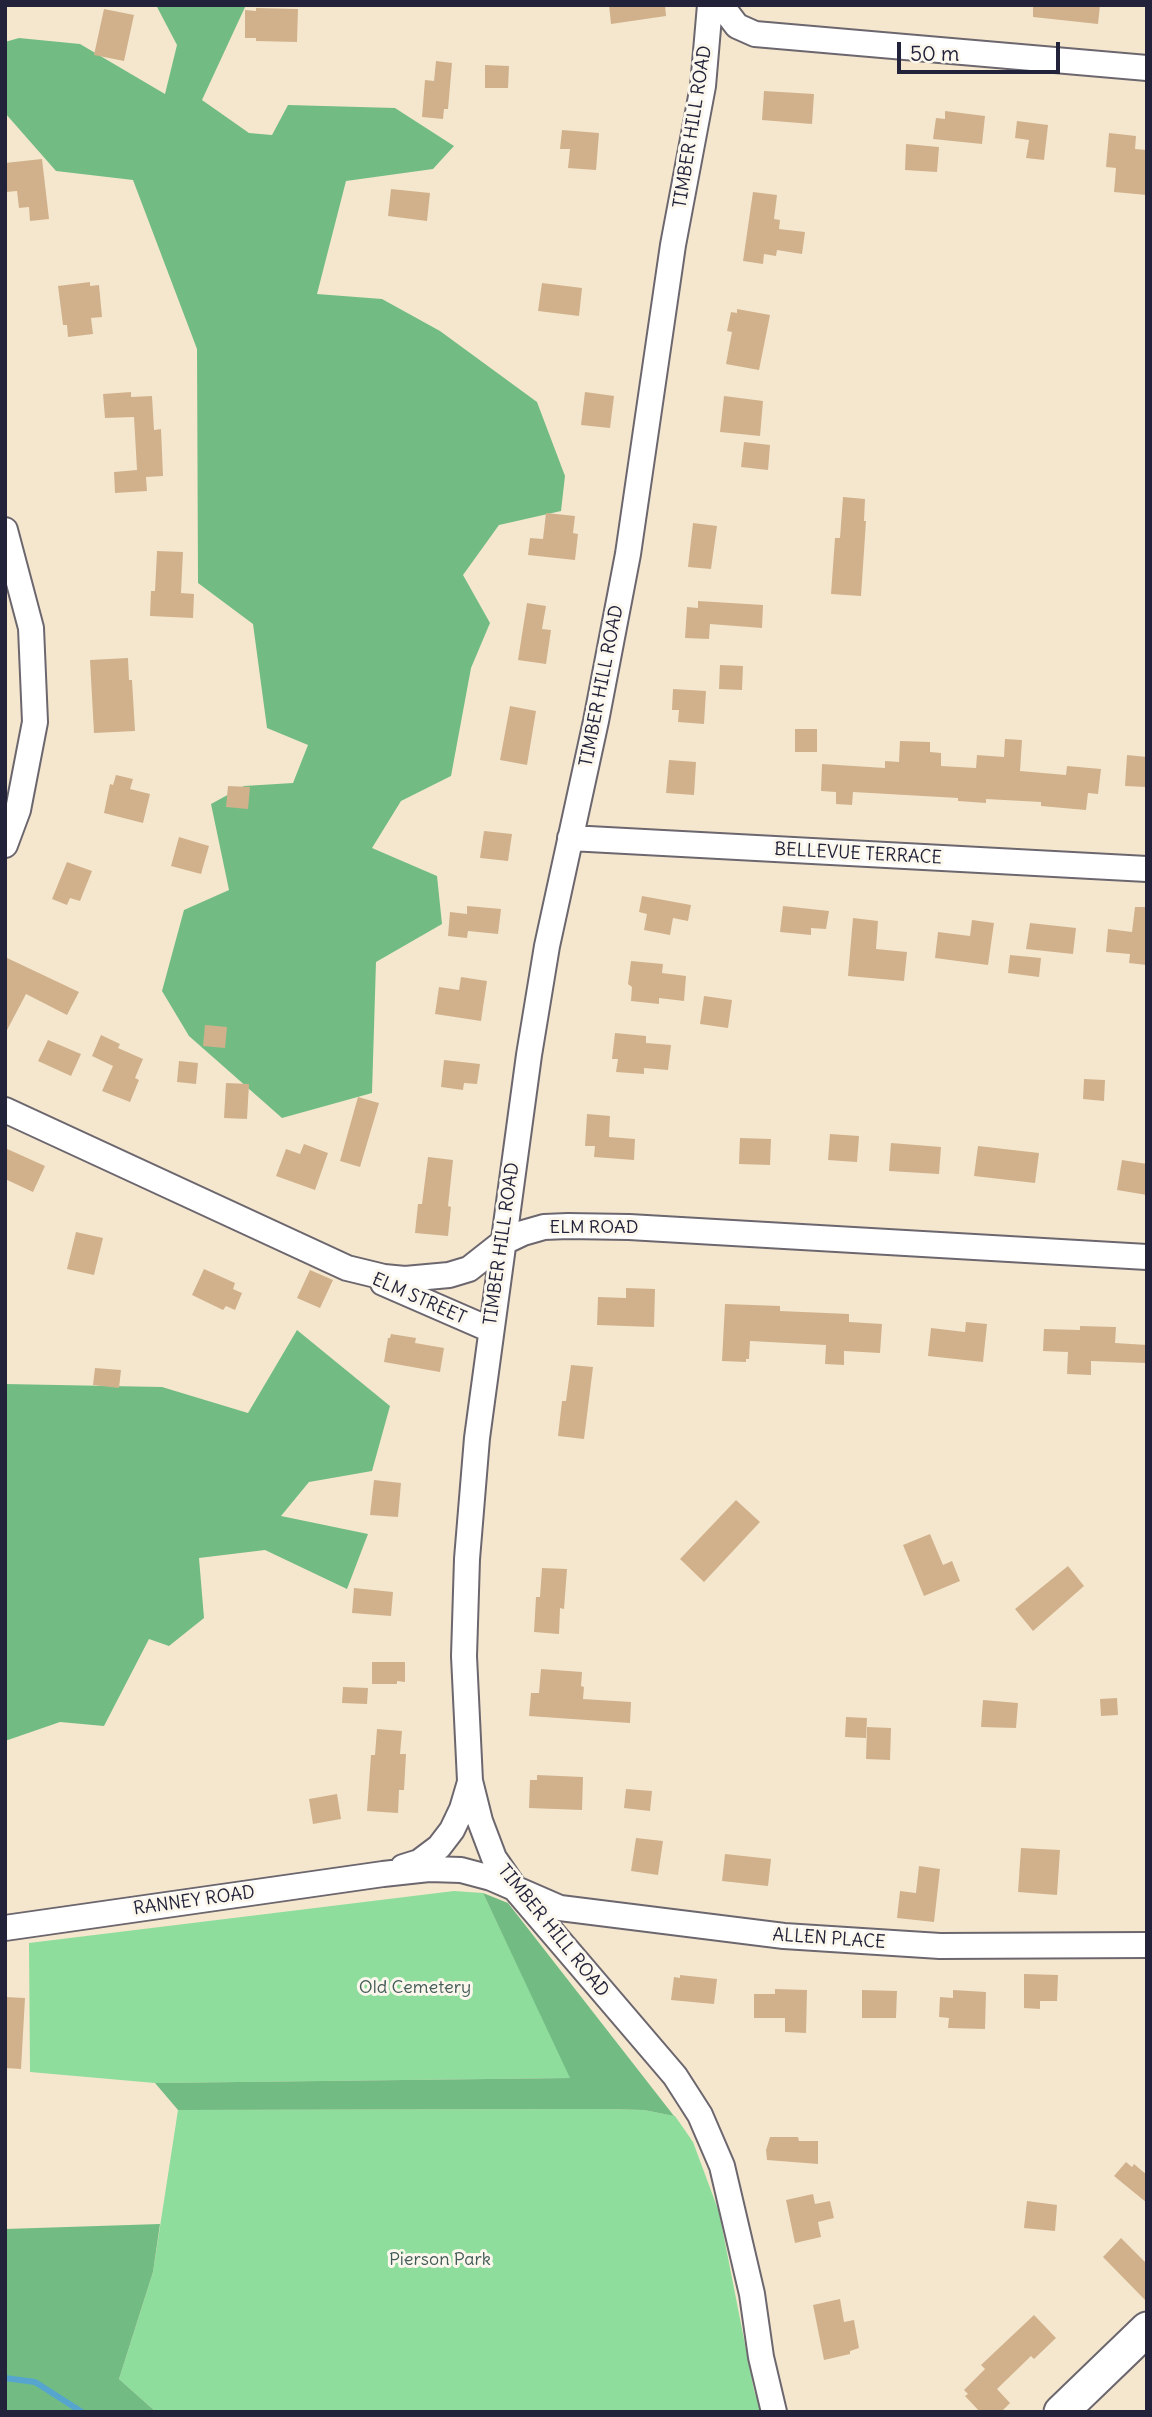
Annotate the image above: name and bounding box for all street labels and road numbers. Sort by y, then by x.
street label: TIMBER HILL ROAD [669,44,717,210]
street label: TIMBER HILL ROAD [576,603,628,769]
street label: BELLEVUE TERRACE [774,839,942,869]
street label: TIMBER HILL ROAD [480,1161,524,1327]
street label: ELM ROAD [550,1217,638,1239]
street label: ELM STREET [369,1269,469,1329]
street label: TIMBER HILL ROAD [493,1860,613,2002]
street label: RANNEY ROAD [132,1882,256,1920]
street label: ALLEN PLACE [772,1924,886,1954]

